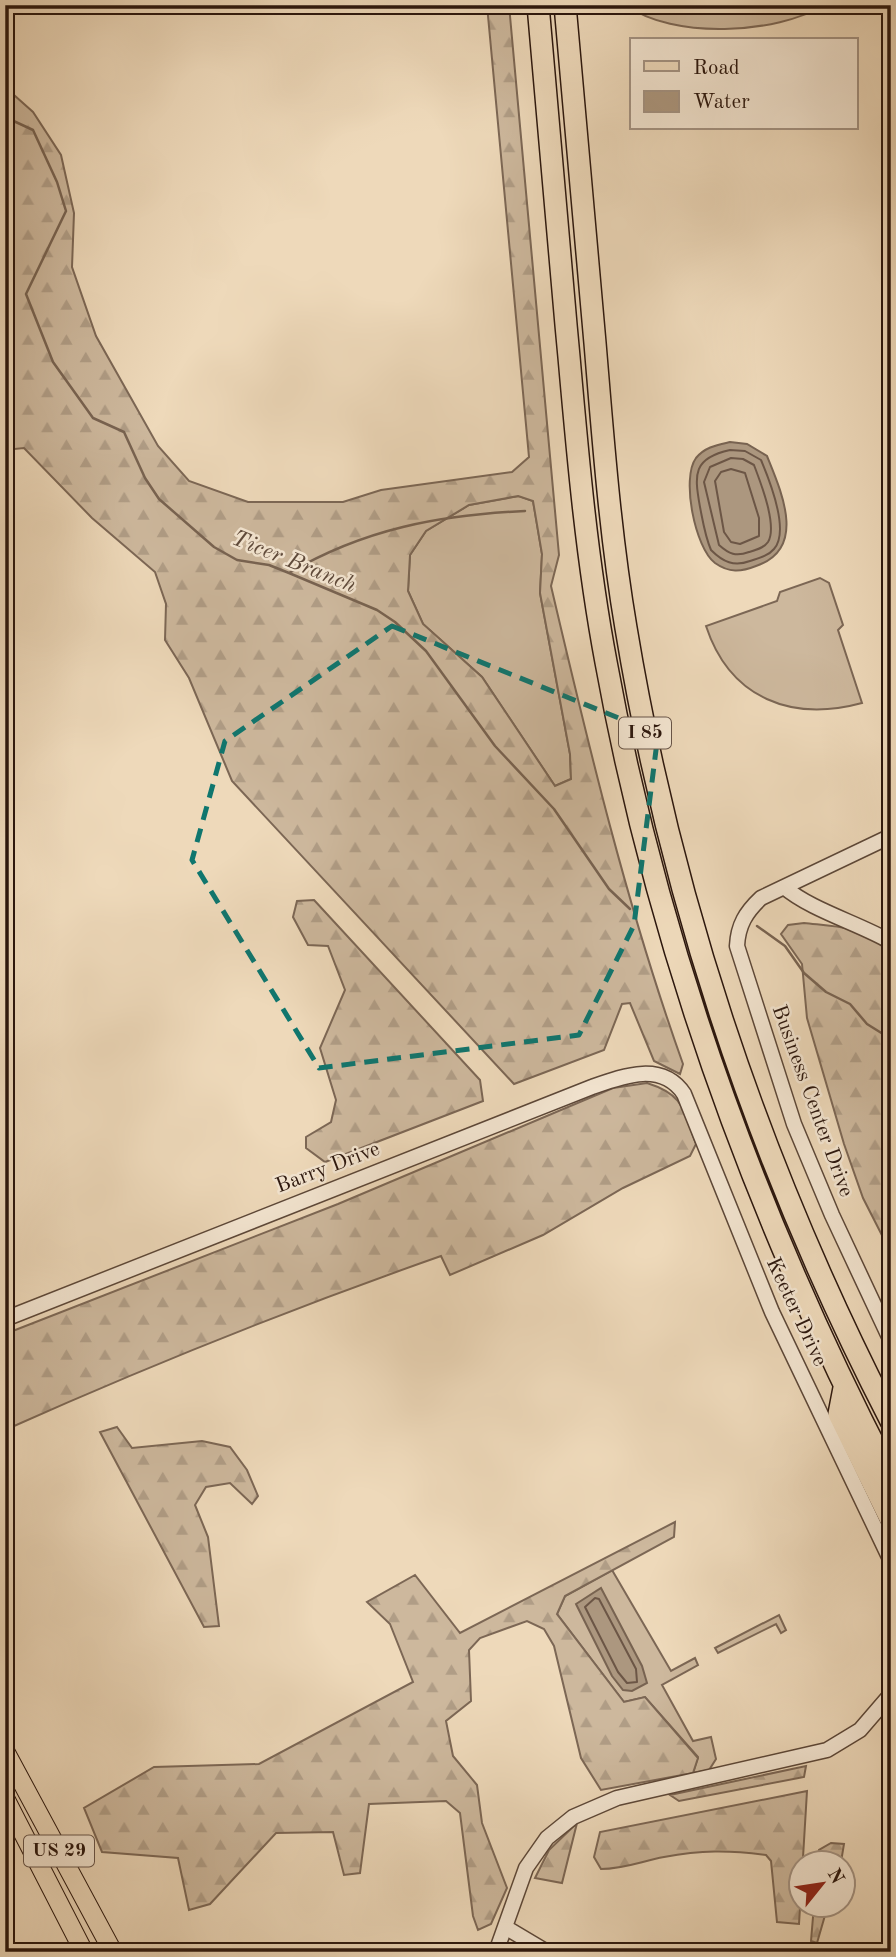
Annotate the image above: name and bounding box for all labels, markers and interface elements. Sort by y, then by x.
legend [630,38,858,130]
text: Road [693,58,740,79]
text: Water [693,92,750,113]
water label: Ticer Branch [229,527,360,597]
road number: I 85 [619,718,671,748]
street label: Business Center Drive [767,1002,857,1200]
street label: Barry Drive [273,1139,383,1197]
street label: Keeter Drive [762,1254,830,1370]
road number: US 29 [24,1836,94,1867]
north arrow [788,1848,858,1918]
text: N [823,1866,847,1888]

